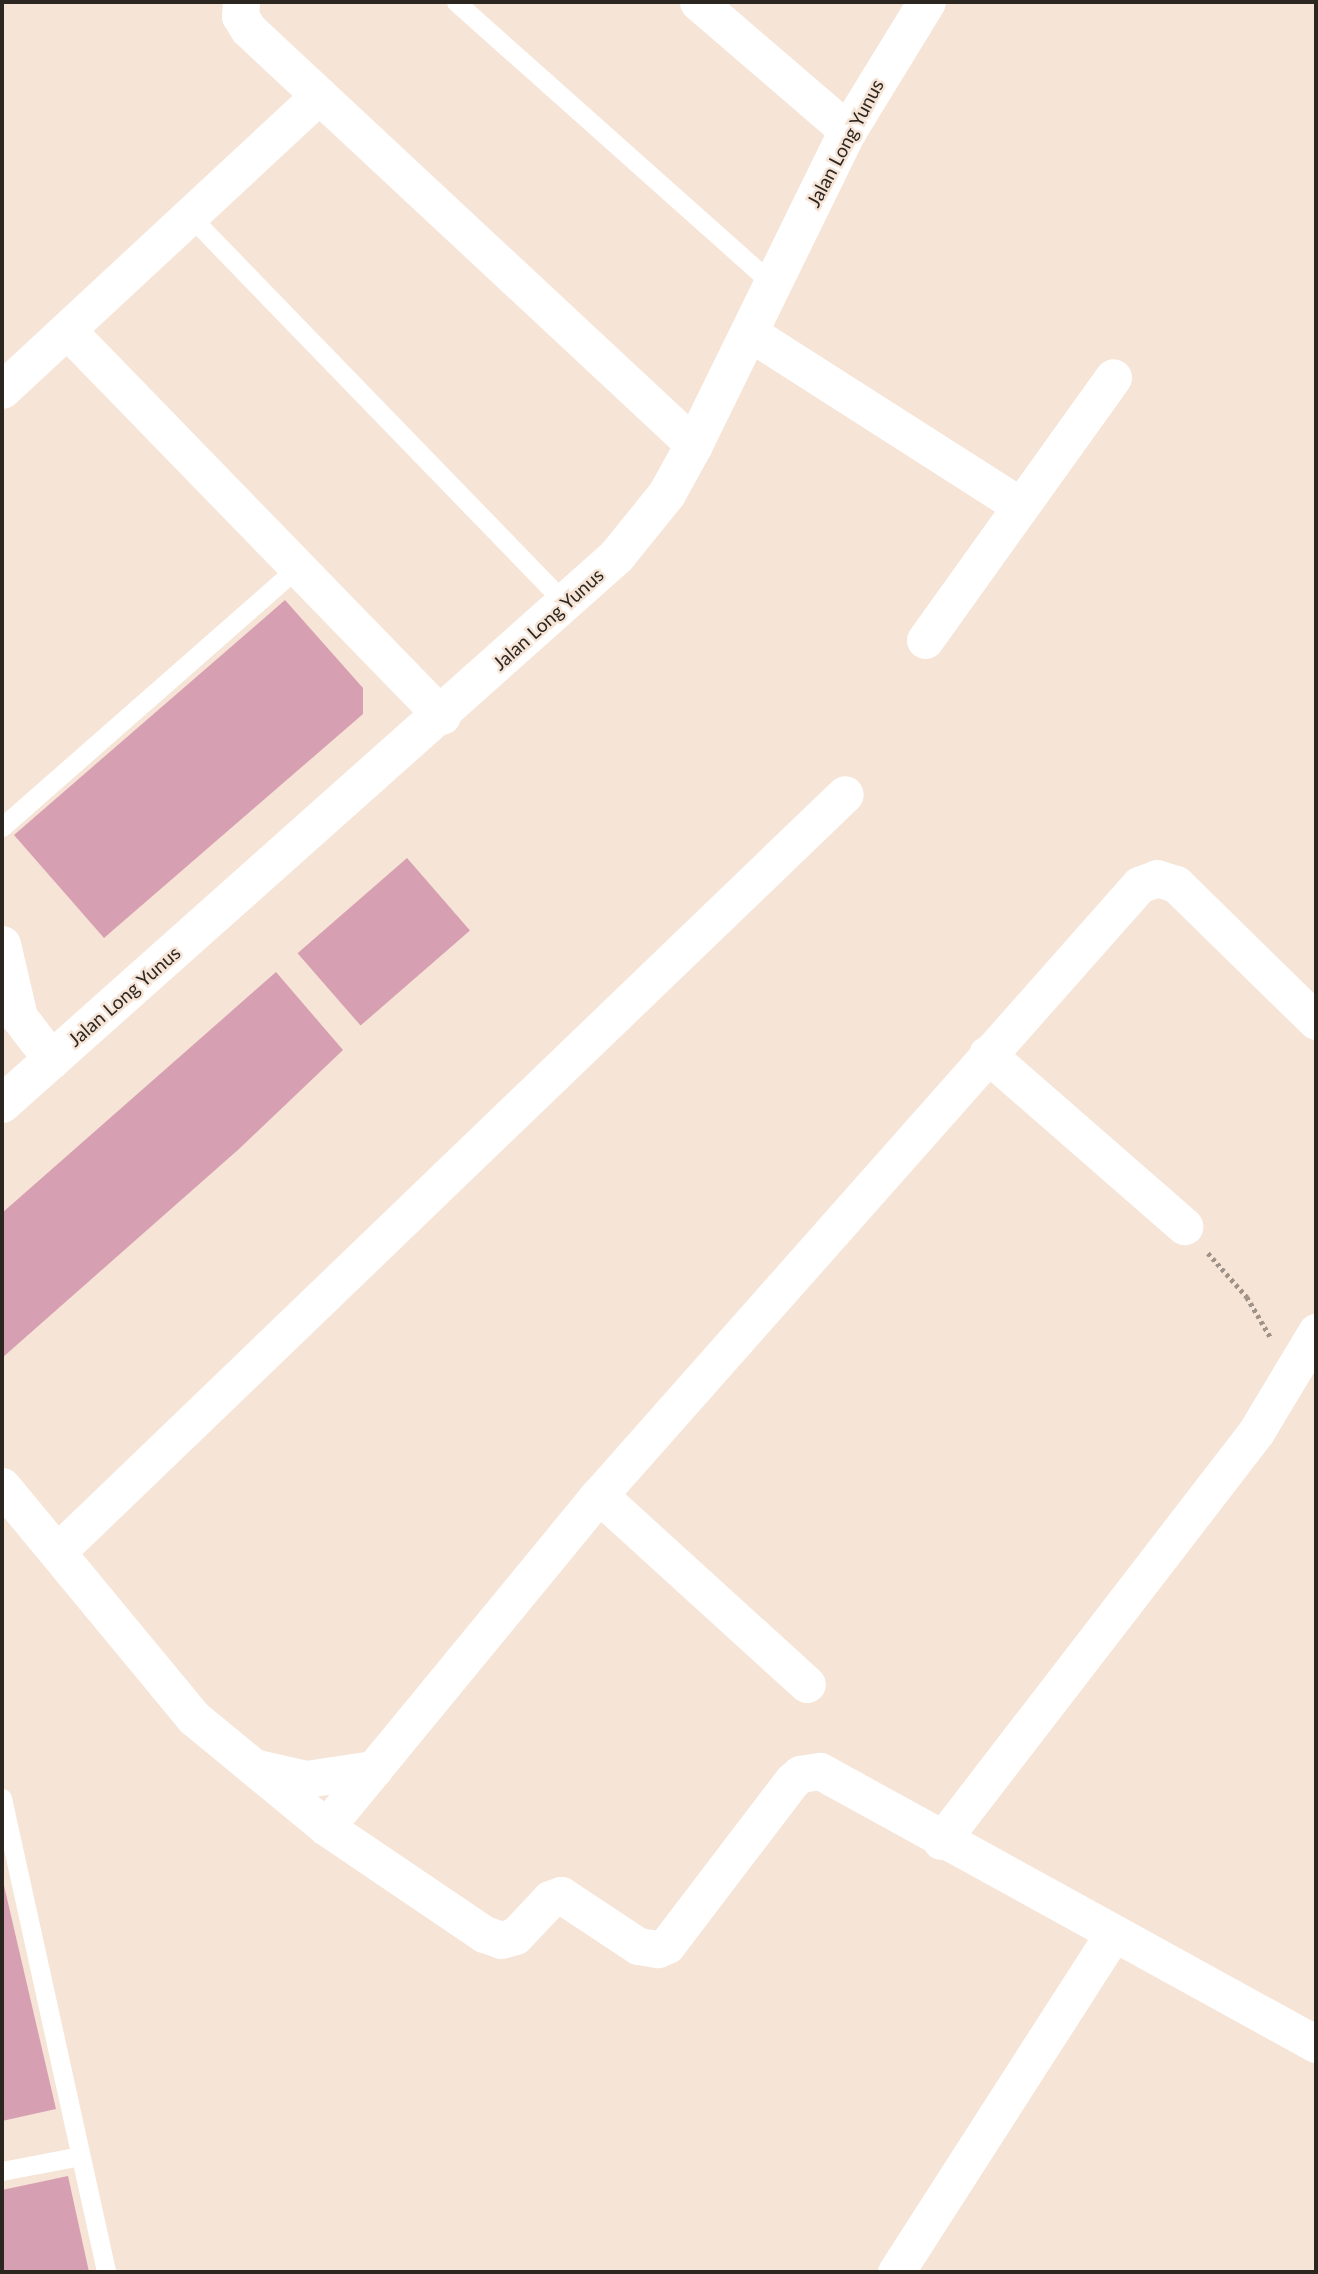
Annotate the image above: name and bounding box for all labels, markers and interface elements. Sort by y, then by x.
street label: Jalan Long Yunus [802,75,888,211]
street label: Jalan Long Yunus [488,563,608,675]
street label: Jalan Long Yunus [63,941,185,1051]

